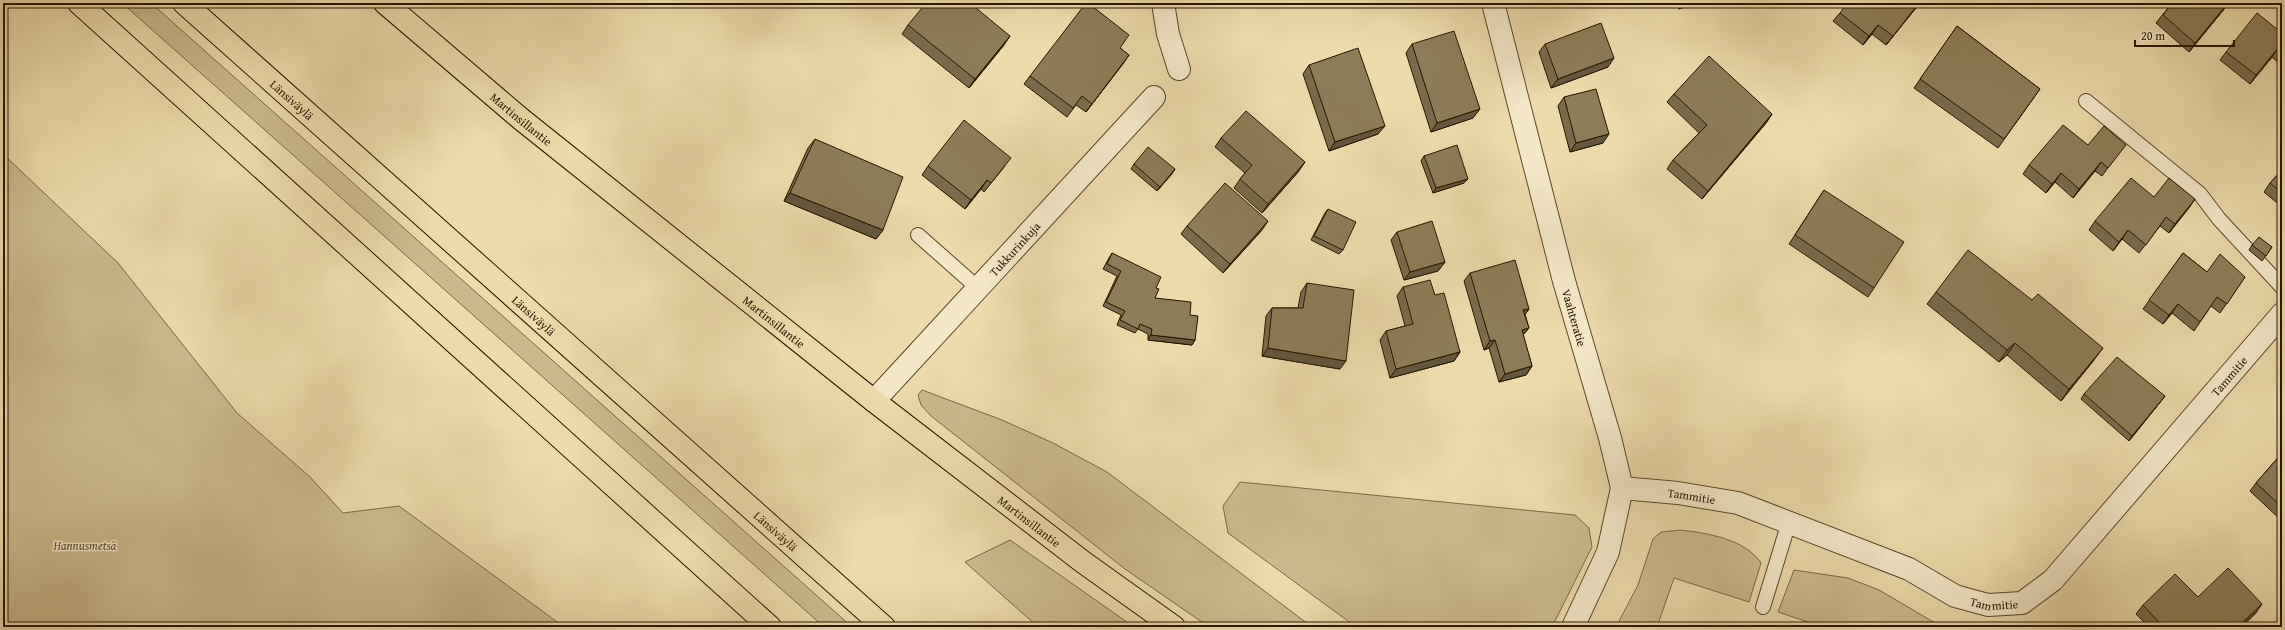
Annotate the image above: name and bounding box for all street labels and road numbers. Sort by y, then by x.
street label: Länsiväylä [267,75,318,124]
street label: Martinsillantie [487,88,556,150]
street label: Tukkurinkuja [985,218,1044,280]
street label: Vaahteratie [1558,287,1591,349]
street label: Länsiväylä [509,291,560,339]
street label: Martinsillantie [740,291,809,352]
street label: Tammitie [2207,352,2251,400]
street label: Tammitie [1667,484,1717,508]
street label: Martinsillantie [995,491,1065,551]
street label: Länsiväylä [750,507,802,555]
street label: Tammitie [1968,592,2019,614]

